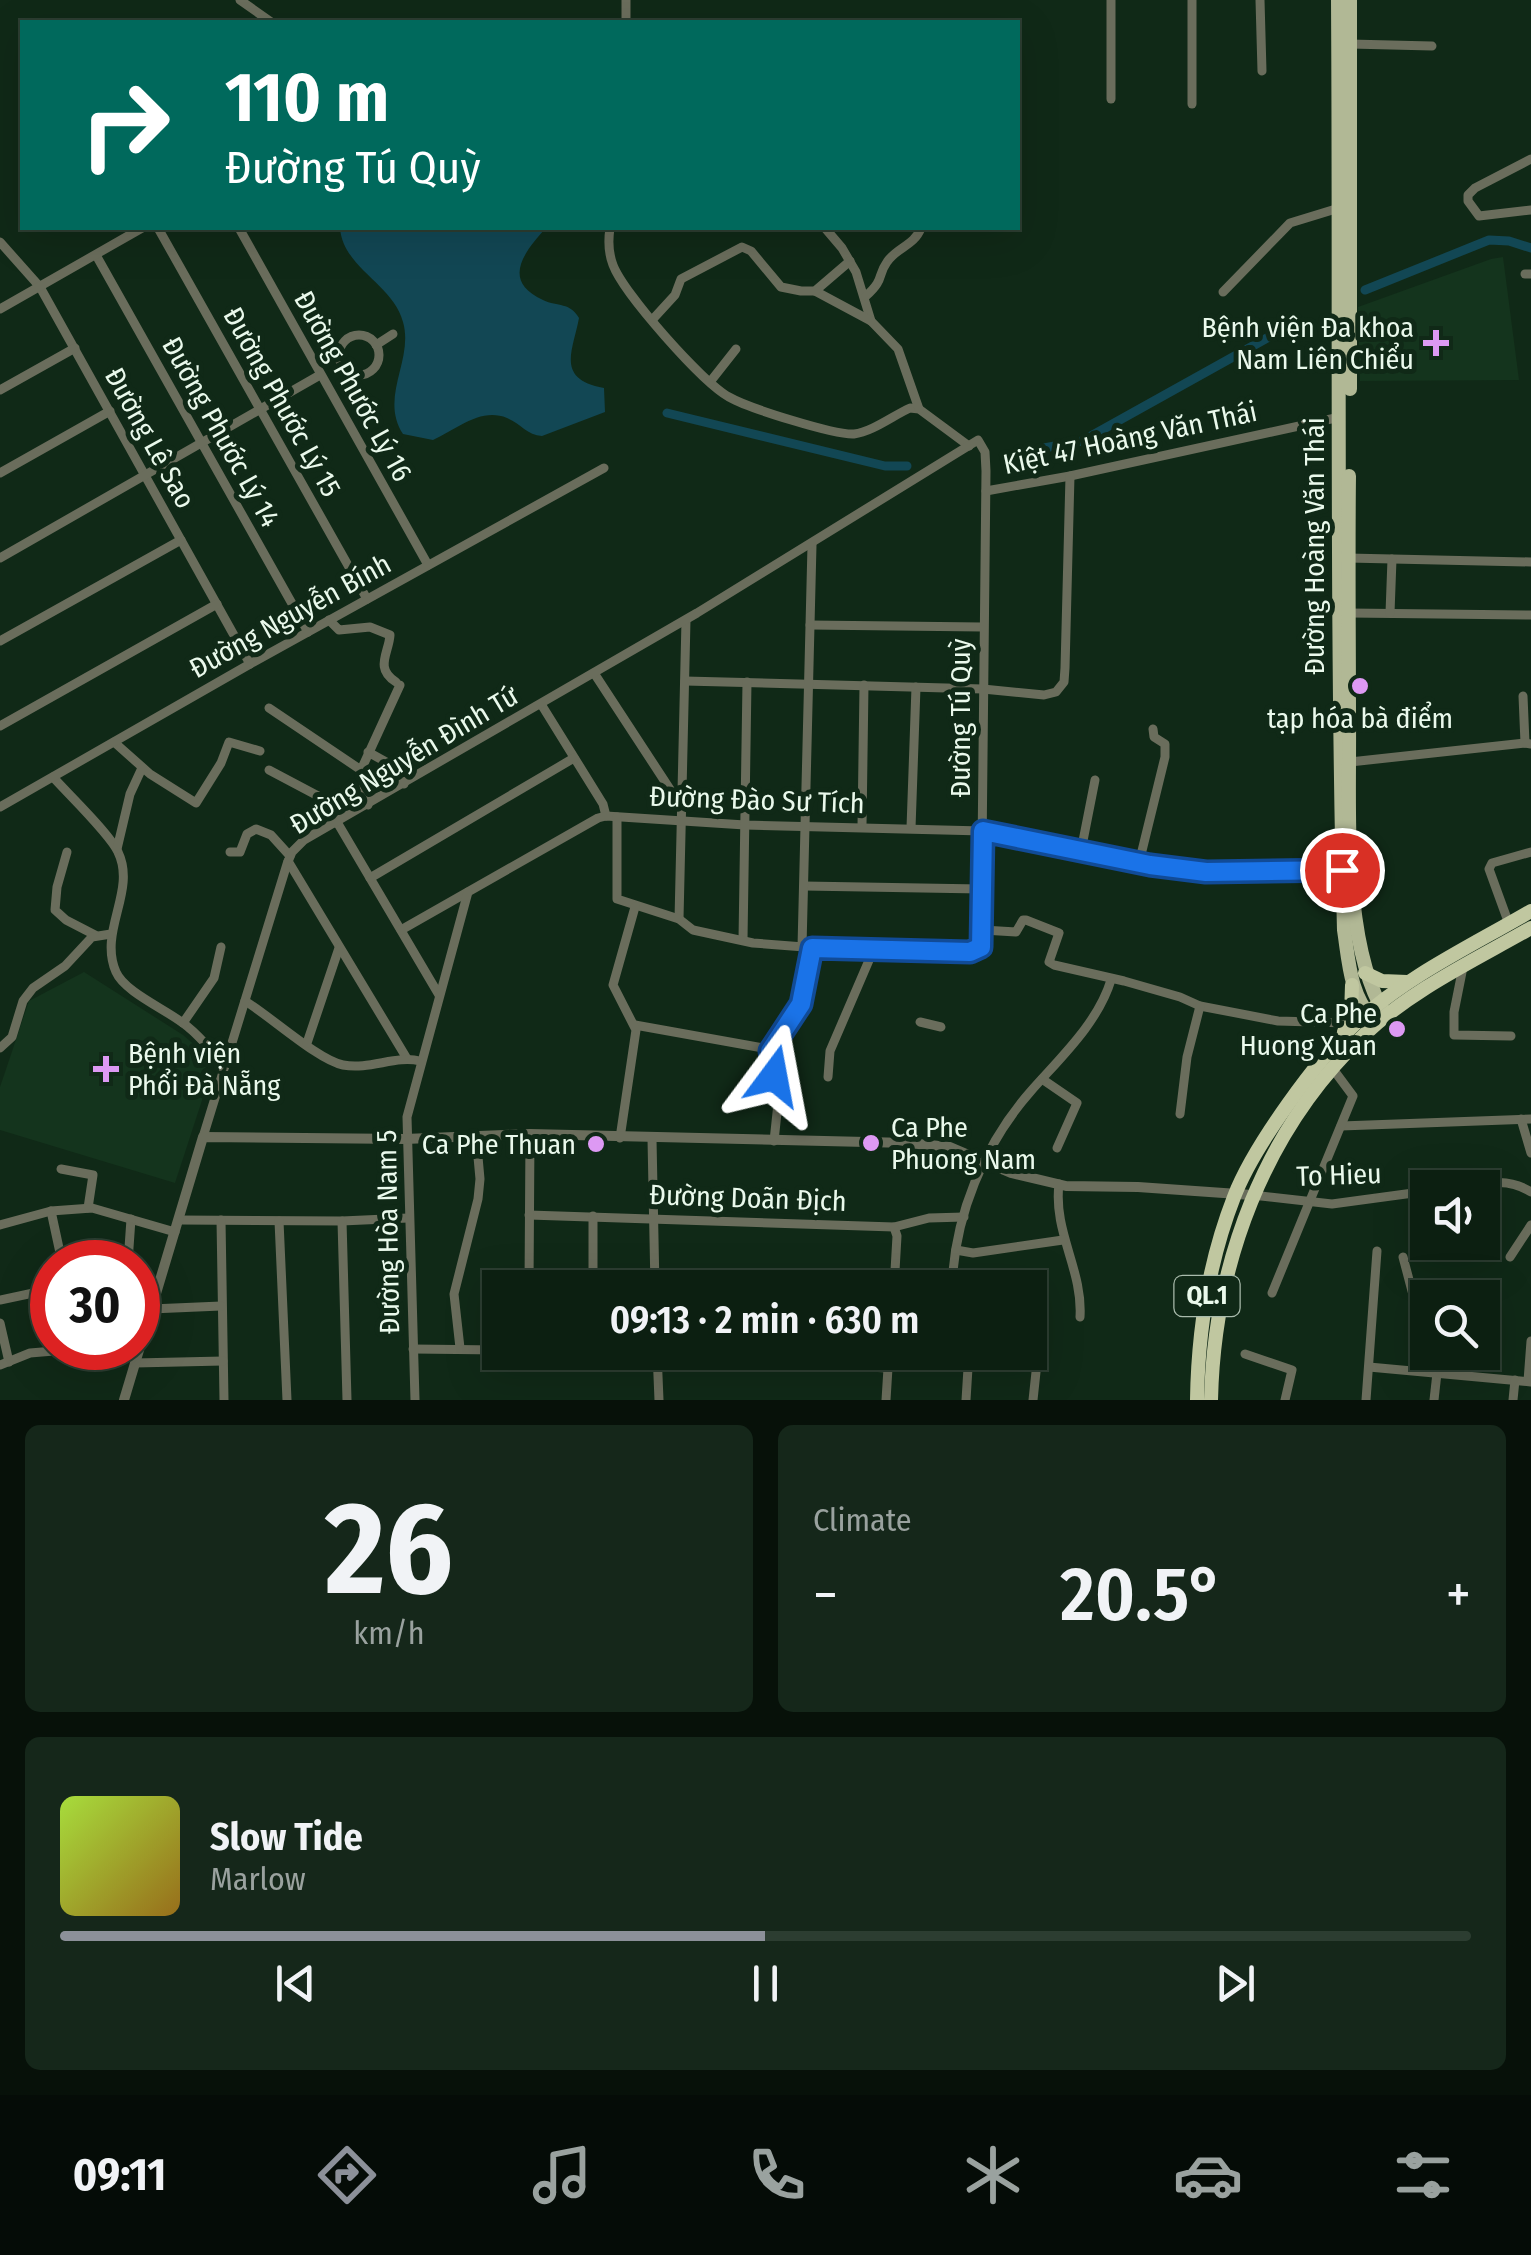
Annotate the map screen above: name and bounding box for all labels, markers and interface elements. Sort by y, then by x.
text: 110 m [225,56,389,140]
icon: right [60,60,190,190]
text: Đường Tú Quỳ [225,141,480,195]
street label: Đường Phước Lý 16 [287,285,419,487]
street label: Đường Phước Lý 15 [216,302,348,502]
place label: Bệnh viện Đa khoa Nam Liên Chiểu [1201,311,1414,376]
marker: Bệnh viện Đa khoa Nam Liên Chiểu [1423,330,1449,356]
street label: Đường Phước Lý 14 [155,331,287,533]
street label: Đường Lê Sao [98,362,202,514]
street label: Kiệt 47 Hoàng Văn Thái [1000,395,1260,481]
street label: Đường Hoàng Văn Thái [1298,417,1331,675]
street label: Đường Nguyễn Bính [184,547,396,685]
street label: Đường Tú Quỳ [944,638,977,797]
marker: tạp hóa bà điểm [1349,675,1371,697]
street label: Đường Nguyễn Đình Tứ [284,679,525,841]
place label: tạp hóa bà điểm [1267,701,1453,735]
street label: Đường Đào Sư Tích [649,780,865,820]
pin [1300,828,1385,913]
icon: arrive [1315,843,1370,898]
place label: Ca Phe Huong Xuan [1240,997,1377,1062]
marker: Ca Phe Huong Xuan [1386,1018,1408,1040]
position arrow [722,1024,826,1128]
place label: Bệnh viện Phổi Đà Nẵng [128,1037,281,1102]
marker: Bệnh viện Phổi Đà Nẵng [93,1056,119,1082]
place label: Ca Phe Phuong Nam [891,1111,1036,1176]
place label: Ca Phe Thuan [422,1128,576,1161]
street label: Đường Hòa Nam 5 [370,1129,406,1335]
marker: Ca Phe Phuong Nam [860,1132,882,1154]
marker: Ca Phe Thuan [585,1133,607,1155]
street label: To Hieu [1296,1157,1382,1193]
map controls [1410,1170,1500,1370]
button: sound [1410,1170,1500,1260]
street label: Đường Doãn Địch [649,1178,847,1218]
speed limit sign: 30 [30,1240,160,1370]
road number: QL.1 [1174,1276,1240,1316]
button: search [1410,1280,1500,1370]
text: 09:13 · 2 min · 630 m [610,1297,919,1343]
text: 26 [325,1471,453,1627]
text: Climate [813,1501,912,1539]
text: 20.5° [1060,1550,1224,1640]
text: − [813,1562,838,1628]
text: + [1446,1562,1471,1628]
text: km/h [353,1614,425,1652]
text: Slow Tide [210,1814,363,1860]
text: Marlow [210,1860,306,1898]
icon: previous [268,1956,323,2011]
icon: pause [738,1956,793,2011]
icon: next [1208,1956,1263,2011]
icon: directions [312,2140,382,2210]
icon: music [527,2140,597,2210]
icon: phone [742,2140,812,2210]
icon: climate [958,2140,1028,2210]
icon: car [1173,2140,1243,2210]
icon: filters [1388,2140,1458,2210]
text: 09:11 [73,2148,166,2202]

